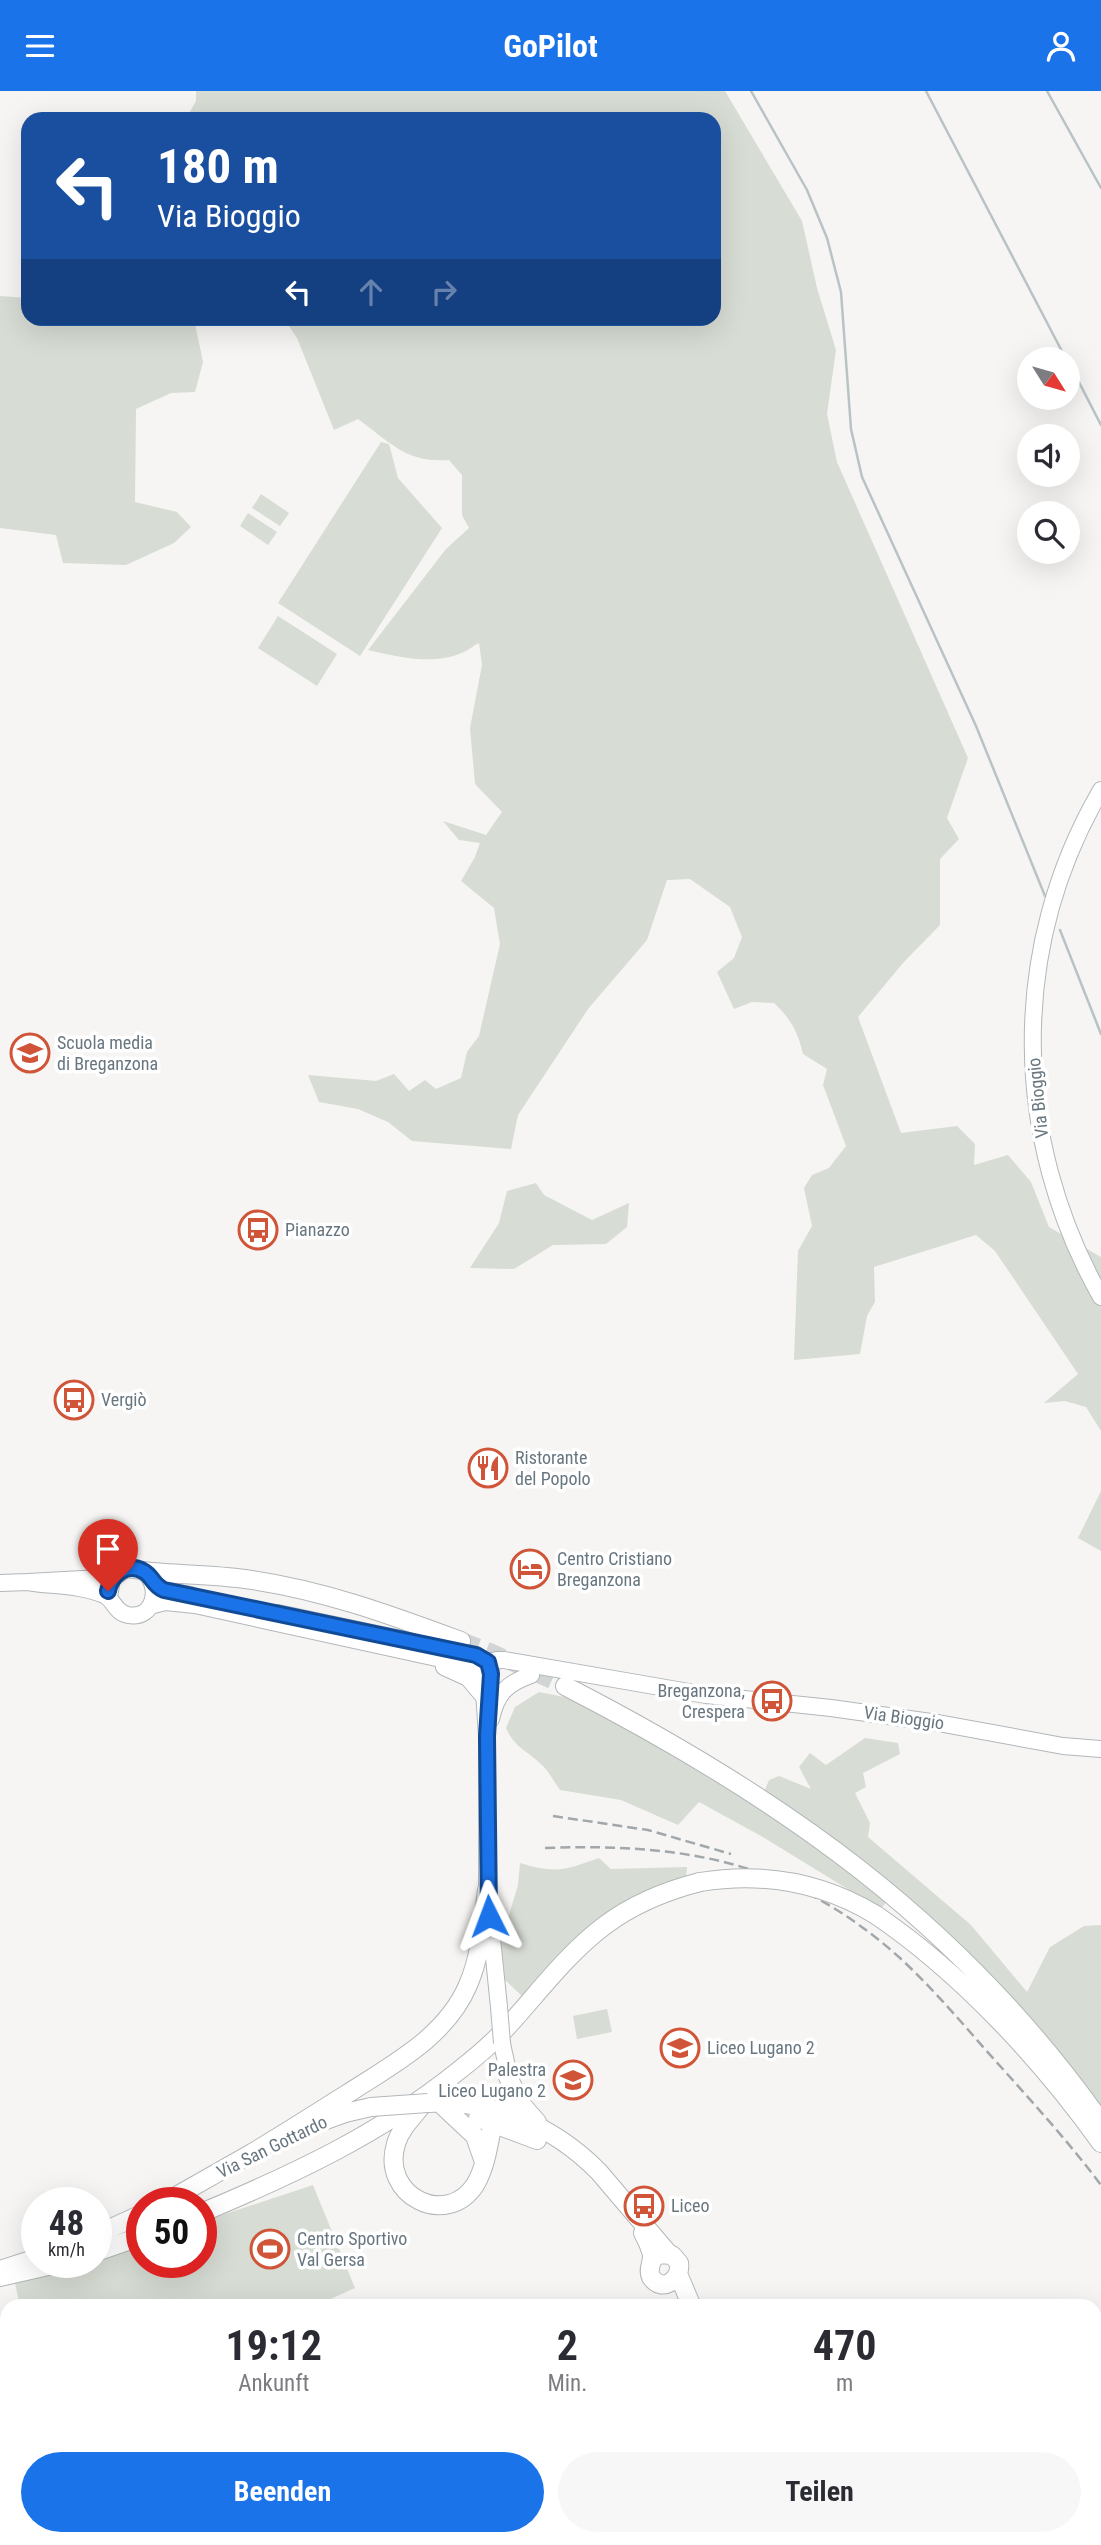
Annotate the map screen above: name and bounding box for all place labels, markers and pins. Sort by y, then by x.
school or university icon: Scuola media di Breganzona [9,1032,51,1074]
place label: Scuola media di Breganzona [57,1032,158,1074]
bus stop icon: Pianazzo [237,1209,279,1251]
place label: Pianazzo [285,1219,350,1240]
bus stop icon: Vergiò [53,1379,95,1421]
place label: Vergiò [101,1389,147,1410]
restaurant icon: Ristorante del Popolo [467,1447,509,1489]
place label: Ristorante del Popolo [515,1447,591,1489]
pin [78,1519,138,1591]
hotel icon: Centro Cristiano Breganzona [509,1548,551,1590]
place label: Centro Cristiano Breganzona [557,1548,672,1590]
place label: Breganzona, Crespera [658,1680,745,1722]
bus stop icon: Breganzona, Crespera [751,1680,793,1722]
school or university icon: Liceo Lugano 2 [659,2027,701,2069]
place label: Liceo Lugano 2 [707,2037,815,2058]
place label: Palestra Liceo Lugano 2 [438,2059,546,2101]
school or university icon: Palestra Liceo Lugano 2 [552,2059,594,2101]
bus stop icon: Liceo [623,2185,665,2227]
place label: Liceo [671,2195,709,2216]
sports icon: Centro Sportivo Val Gersa [249,2228,291,2270]
place label: Centro Sportivo Val Gersa [297,2228,407,2270]

